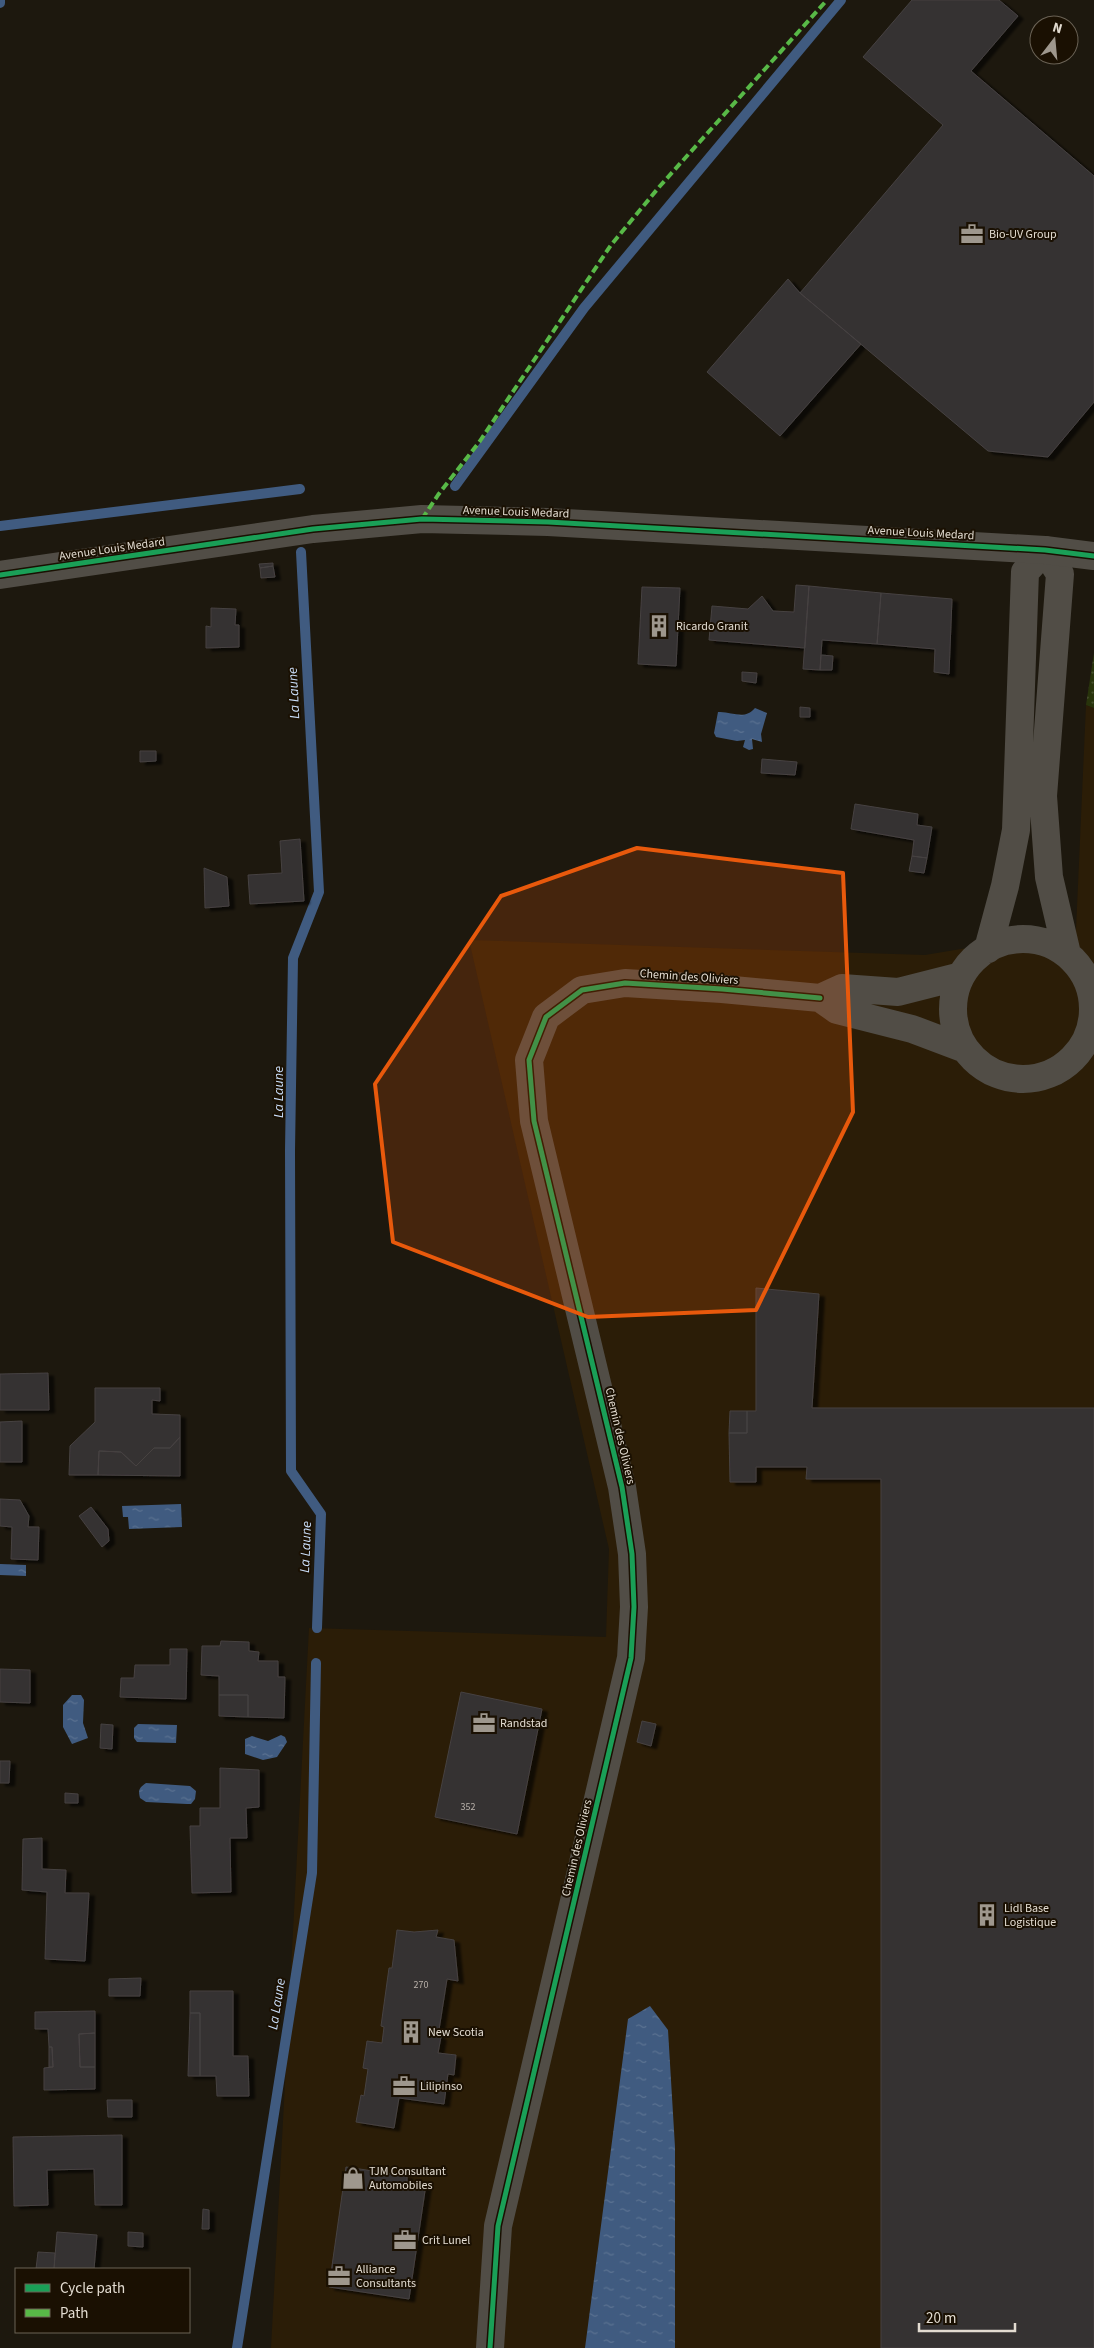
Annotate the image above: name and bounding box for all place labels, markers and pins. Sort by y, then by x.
office icon: Bio-UV Group [959,221,985,247]
place label: Bio-UV Group [989,226,1057,243]
building icon: Ricardo Granit [646,613,672,639]
place label: Ricardo Granit [676,618,748,635]
office icon: Randstad [471,1710,497,1736]
place label: Randstad [500,1715,547,1732]
place label: Lidl Base Logistique [1004,1900,1056,1931]
building icon: Lidl Base Logistique [974,1902,1000,1928]
building icon: New Scotia [398,2019,424,2045]
place label: New Scotia [428,2024,484,2041]
office icon: Lilipinso [391,2073,417,2099]
place label: Lilipinso [420,2078,463,2095]
place label: TJM Consultant Automobiles [369,2163,446,2194]
shop icon: TJM Consultant Automobiles [340,2165,366,2191]
office icon: Crit Lunel [392,2227,418,2253]
place label: Crit Lunel [422,2232,470,2249]
place label: Alliance Consultants [356,2261,416,2292]
office icon: Alliance Consultants [326,2263,352,2289]

